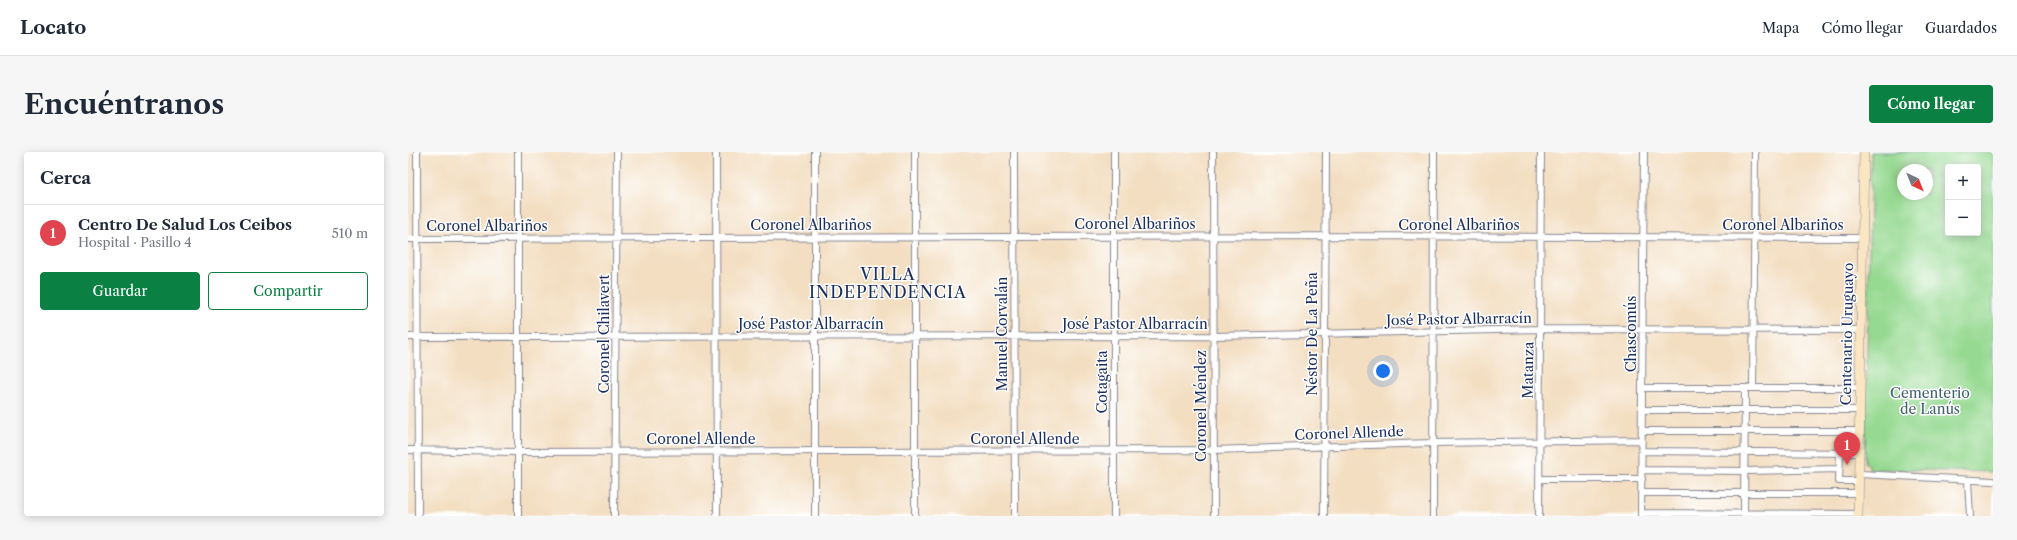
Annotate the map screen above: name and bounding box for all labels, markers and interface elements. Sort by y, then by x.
text: Locato [20,16,86,39]
text: Mapa [1762,19,1799,37]
text: Cómo llegar [1821,19,1903,37]
text: Guardados [1925,19,1997,37]
button: Cómo llegar [1869,85,1993,123]
text: Encuéntranos [24,87,224,121]
north arrow [1897,164,1933,200]
map controls [1945,164,1981,236]
button: + [1945,164,1981,200]
text: Cerca [40,168,91,188]
button: − [1945,200,1981,236]
text: Centro De Salud Los Ceibos [78,215,292,234]
street label: Coronel Albariños [1074,215,1196,233]
street label: Coronel Albariños [750,216,872,234]
street label: Coronel Albariños [1398,216,1520,234]
street label: Coronel Albariños [1722,216,1844,234]
street label: Coronel Albariños [426,217,548,235]
text: 1 [50,225,56,241]
text: 510 m [332,225,368,241]
text: Hospital · Pasillo 4 [78,234,192,250]
street label: Centenario Uruguayo [1837,262,1857,406]
district label: VILLA INDEPENDENCIA [809,264,967,302]
button: Guardar [40,272,200,310]
button: Compartir [208,272,368,310]
street label: Néstor De La Peña [1303,272,1321,396]
street label: Coronel Chilavert [595,274,613,394]
street label: Manuel Corvalán [993,276,1011,391]
street label: Chascomús [1622,296,1640,372]
street label: José Pastor Albarracín [1384,309,1532,329]
street label: José Pastor Albarracín [736,315,884,333]
street label: José Pastor Albarracín [1060,315,1208,333]
street label: Matanza [1519,341,1538,399]
street label: Cotagaita [1093,350,1111,414]
street label: Coronel Méndez [1192,350,1210,462]
your location [1373,361,1393,381]
park label: Cementerio de Lanús [1890,384,1970,418]
street label: Coronel Allende [1294,422,1404,444]
street label: Coronel Allende [646,430,756,448]
street label: Coronel Allende [970,430,1080,448]
pin: 1 [1834,432,1860,465]

